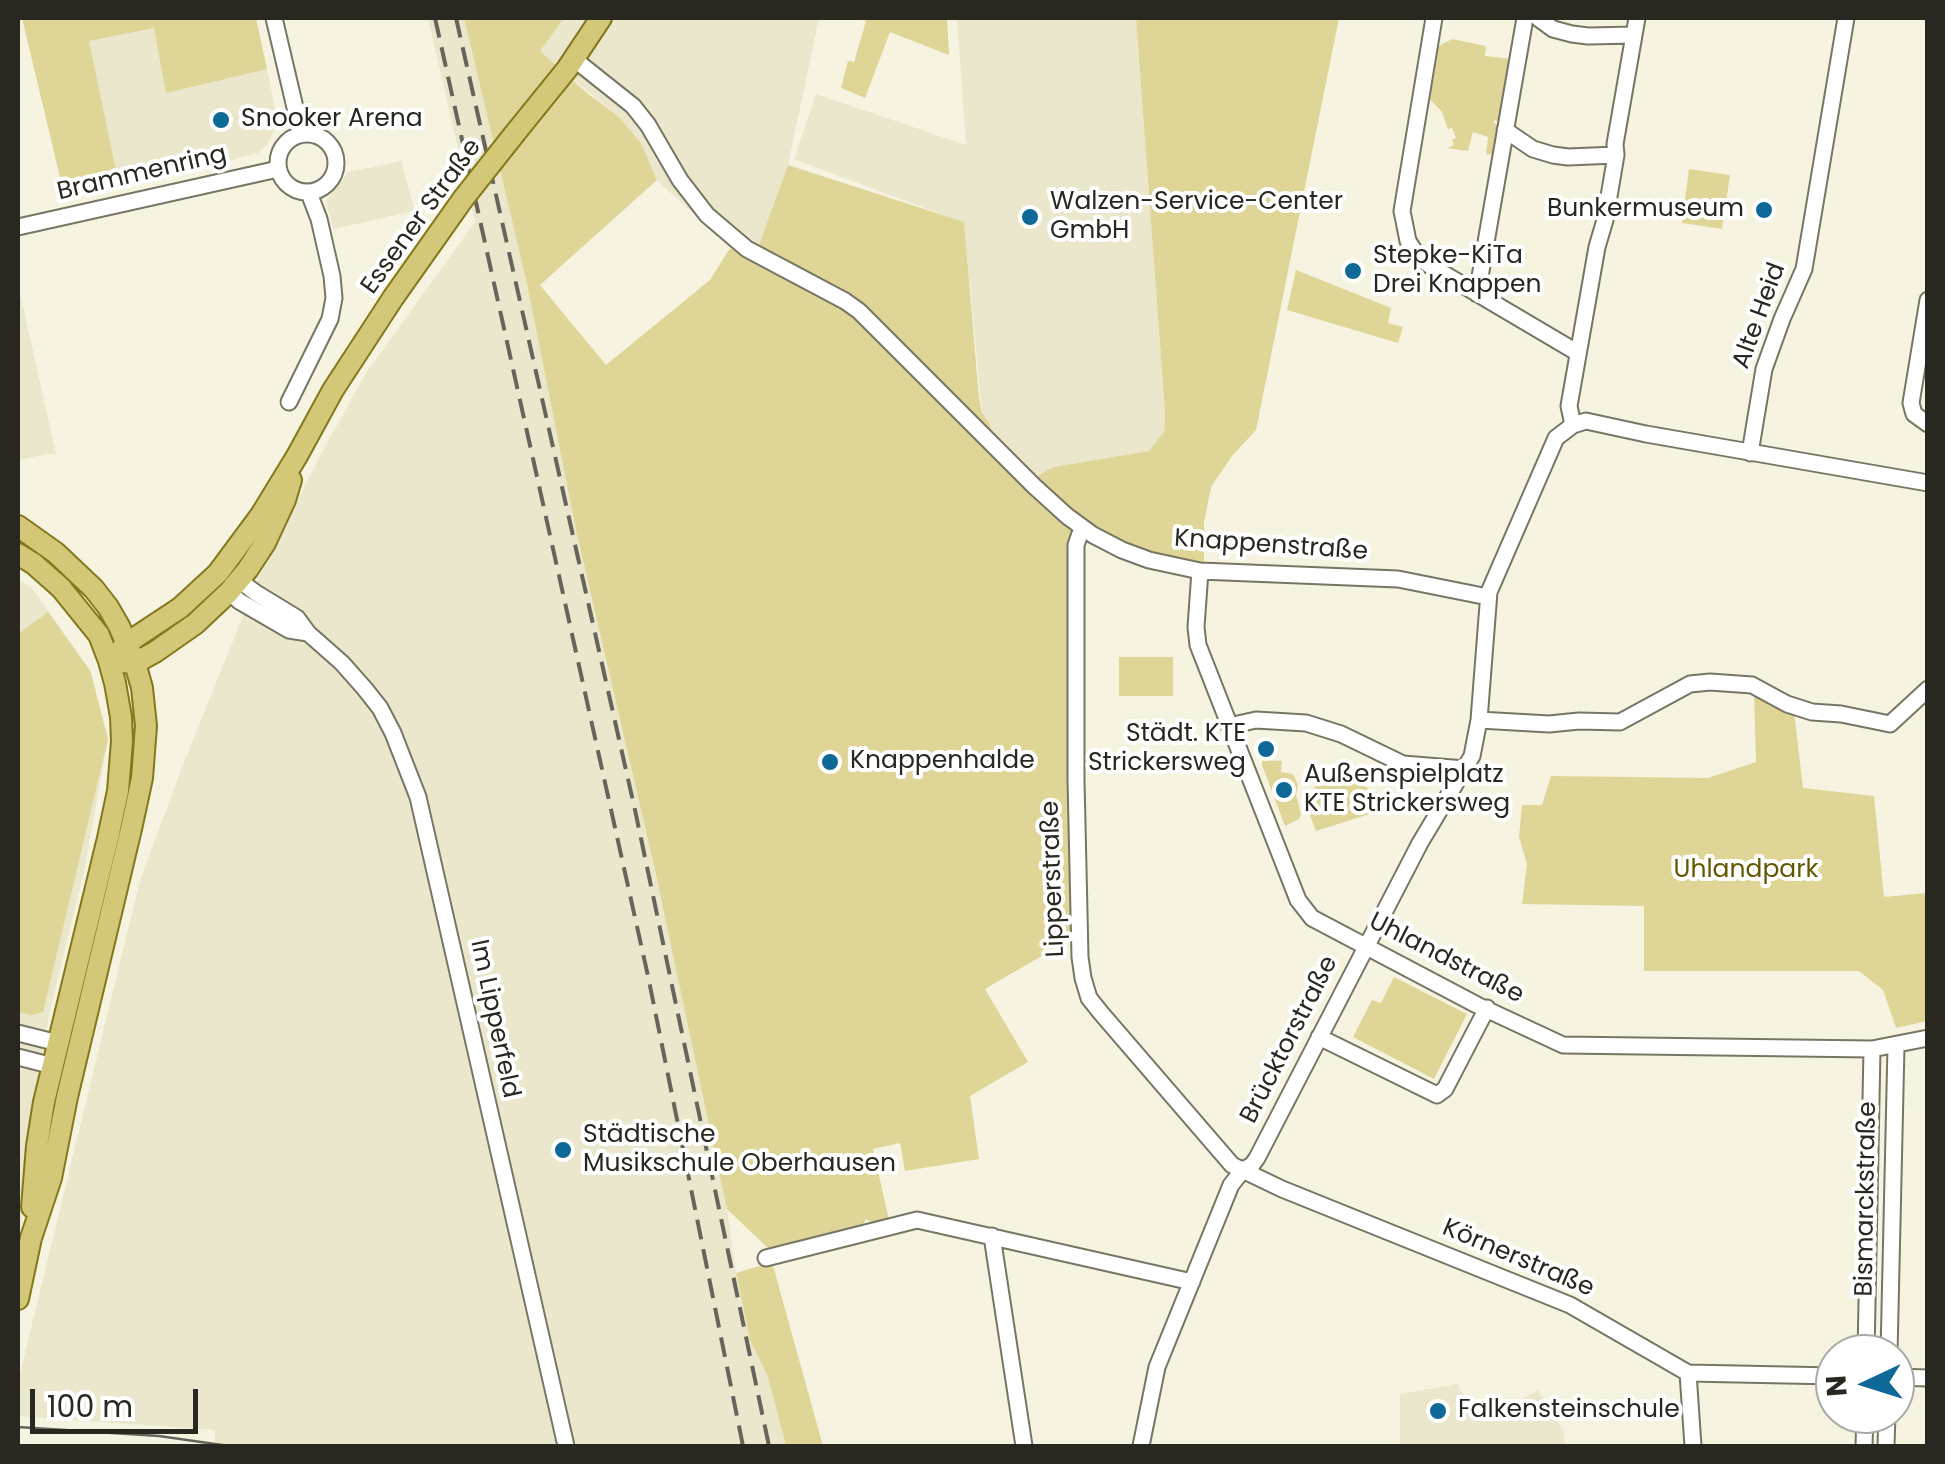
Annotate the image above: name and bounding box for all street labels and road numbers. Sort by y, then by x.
street label: Essener Straße [356,134,488,300]
street label: Brammenring [54,140,230,208]
street label: Alte Heid [1727,259,1793,373]
street label: Knappenstraße [1173,524,1369,568]
street label: Lipperstraße [1036,800,1072,958]
street label: Uhlandstraße [1364,907,1528,1011]
street label: Im Lipperfeld [463,937,525,1101]
street label: Brücktorstraße [1235,951,1345,1129]
street label: Bismarckstraße [1850,1101,1884,1297]
street label: Körnerstraße [1438,1214,1598,1304]

